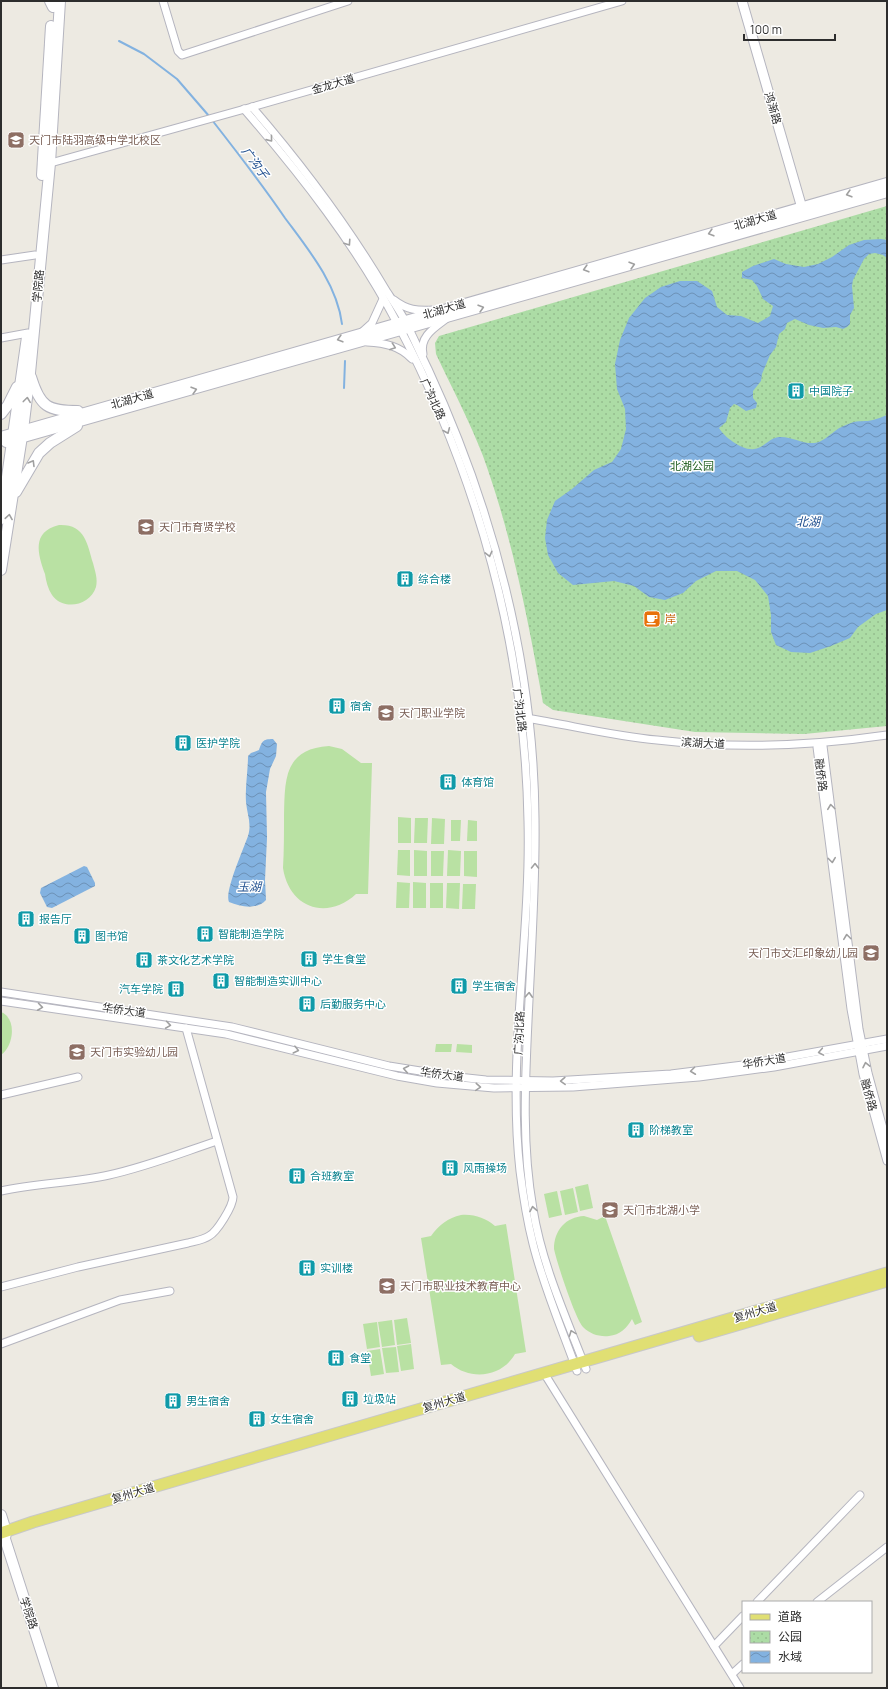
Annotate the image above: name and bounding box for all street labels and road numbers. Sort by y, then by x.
street label: 金龙大道 [310,70,356,97]
street label: 鸿渐路 [762,90,785,126]
street label: 北湖大道 [732,206,778,233]
street label: 学院路 [29,269,46,303]
street label: 北湖大道 [421,295,467,322]
street label: 广沟北路 [417,376,450,422]
street label: 北湖大道 [109,385,155,412]
street label: 广沟北路 [510,687,531,733]
street label: 滨湖大道 [681,734,725,751]
street label: 融侨路 [812,758,831,792]
street label: 华侨大道 [101,999,147,1020]
street label: 广沟北路 [510,1011,527,1055]
street label: 华侨大道 [741,1050,787,1071]
street label: 华侨大道 [419,1063,465,1084]
street label: 融侨路 [858,1077,881,1113]
street label: 复州大道 [732,1298,778,1325]
street label: 复州大道 [421,1388,467,1415]
street label: 复州大道 [110,1479,156,1506]
street label: 学院路 [17,1595,42,1631]

